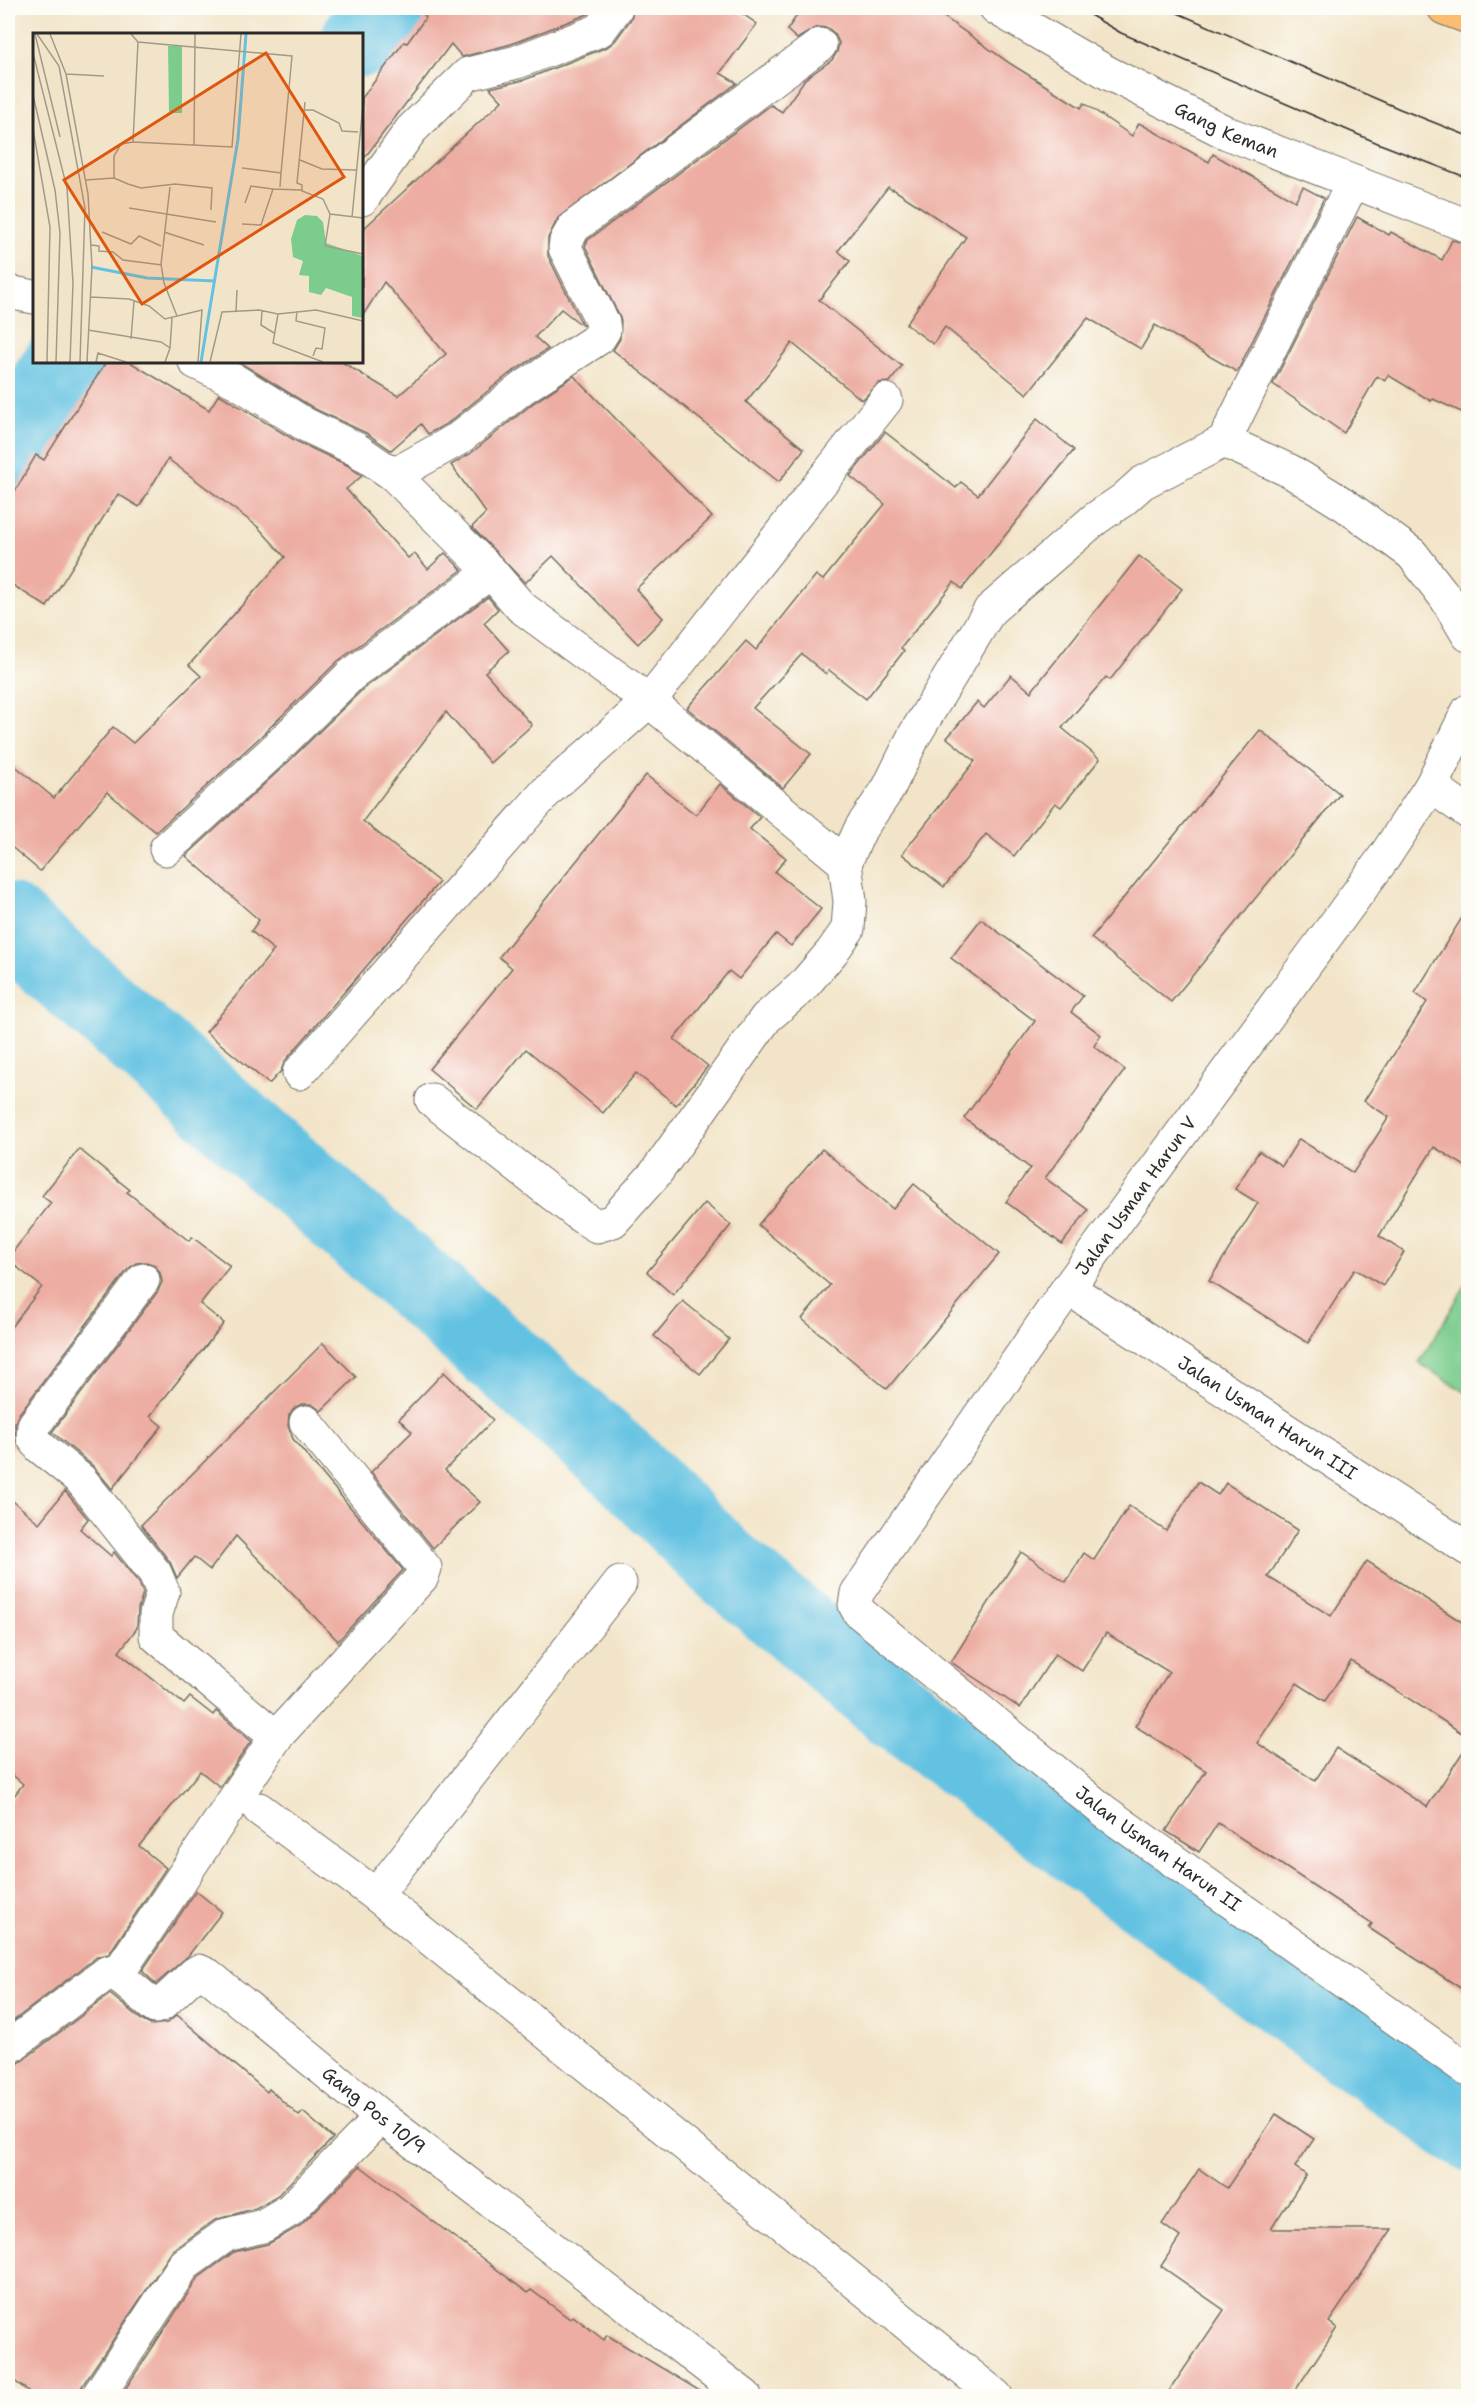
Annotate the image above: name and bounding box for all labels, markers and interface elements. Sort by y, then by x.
inset map [33,33,363,363]
street label: Gang Keman [1170,96,1282,164]
street label: Jalan Usman Harun V [1070,1112,1202,1280]
street label: Jalan Usman Harun III [1173,1351,1362,1485]
street label: Jalan Usman Harun II [1070,1781,1246,1917]
street label: Gang Pos 10/9 [317,2061,431,2159]

